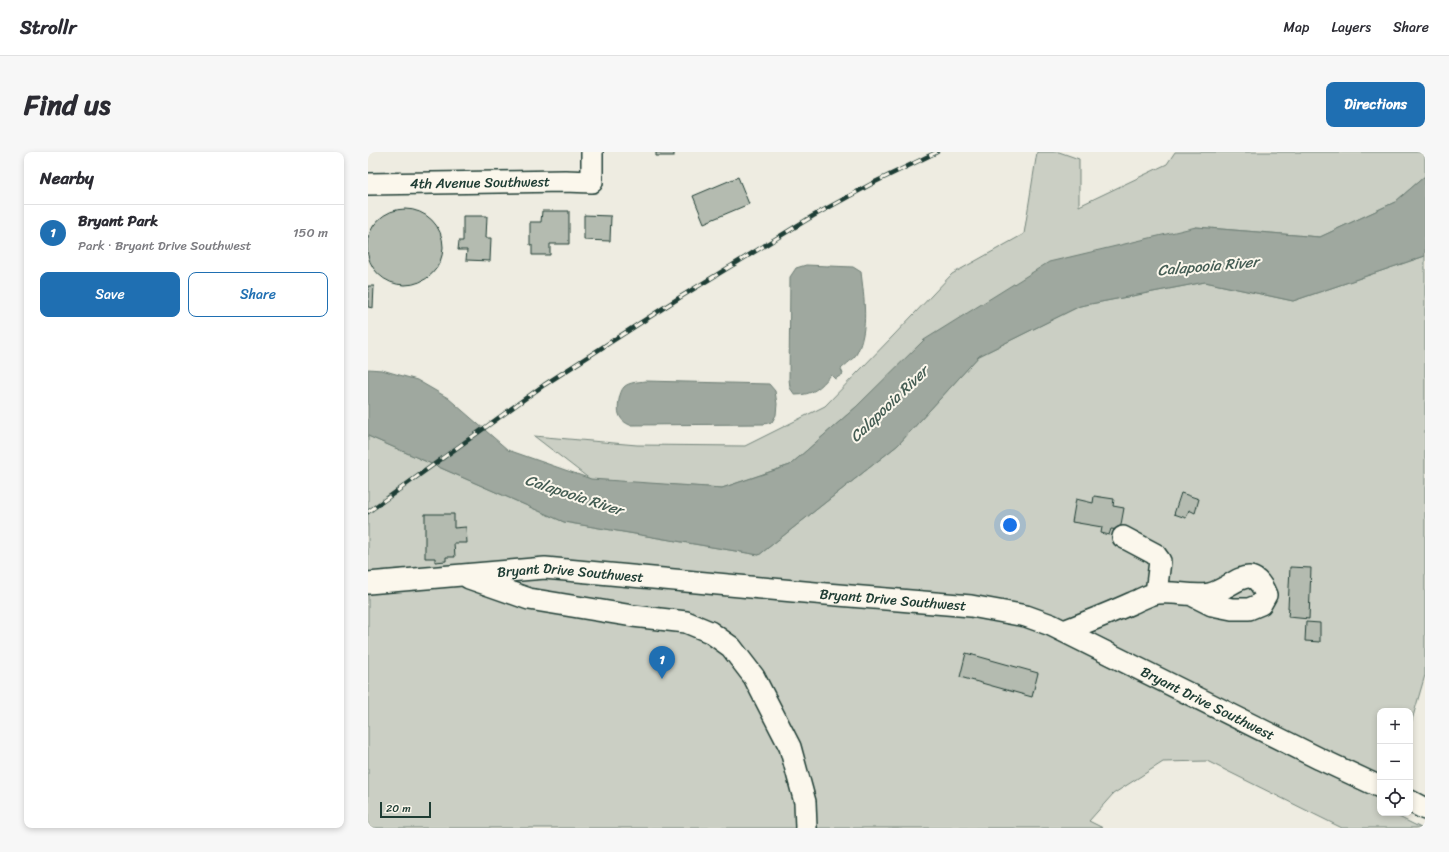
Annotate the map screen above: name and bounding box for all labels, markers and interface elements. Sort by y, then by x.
text: Strollr [20,11,76,44]
text: Map [1284,15,1309,40]
text: Layers [1331,15,1371,40]
text: Share [1393,15,1429,40]
text: Find us [24,80,111,129]
button: Directions [1326,82,1425,127]
text: Nearby [40,163,94,193]
street label: 4th Avenue Southwest [410,169,550,196]
text: Bryant Park [78,208,158,234]
text: 1 [50,221,56,244]
text: 150 m [293,221,328,244]
text: Park · Bryant Drive Southwest [78,234,251,257]
water label: Calapooia River [1156,248,1262,283]
button: Save [40,272,180,317]
button: Share [188,272,328,317]
water label: Calapooia River [844,357,937,449]
water label: Calapooia River [522,467,629,524]
your location [1000,515,1020,535]
street label: Bryant Drive Southwest [496,555,645,590]
street label: Bryant Drive Southwest [818,581,967,618]
pin: 1 [649,646,675,679]
street label: Bryant Drive Southwest [1136,659,1279,747]
map controls [1377,708,1413,816]
button: + [1377,708,1413,744]
button: − [1377,744,1413,780]
button: locate [1377,780,1413,816]
text: 20 m [386,799,411,818]
scale bar [380,800,431,819]

